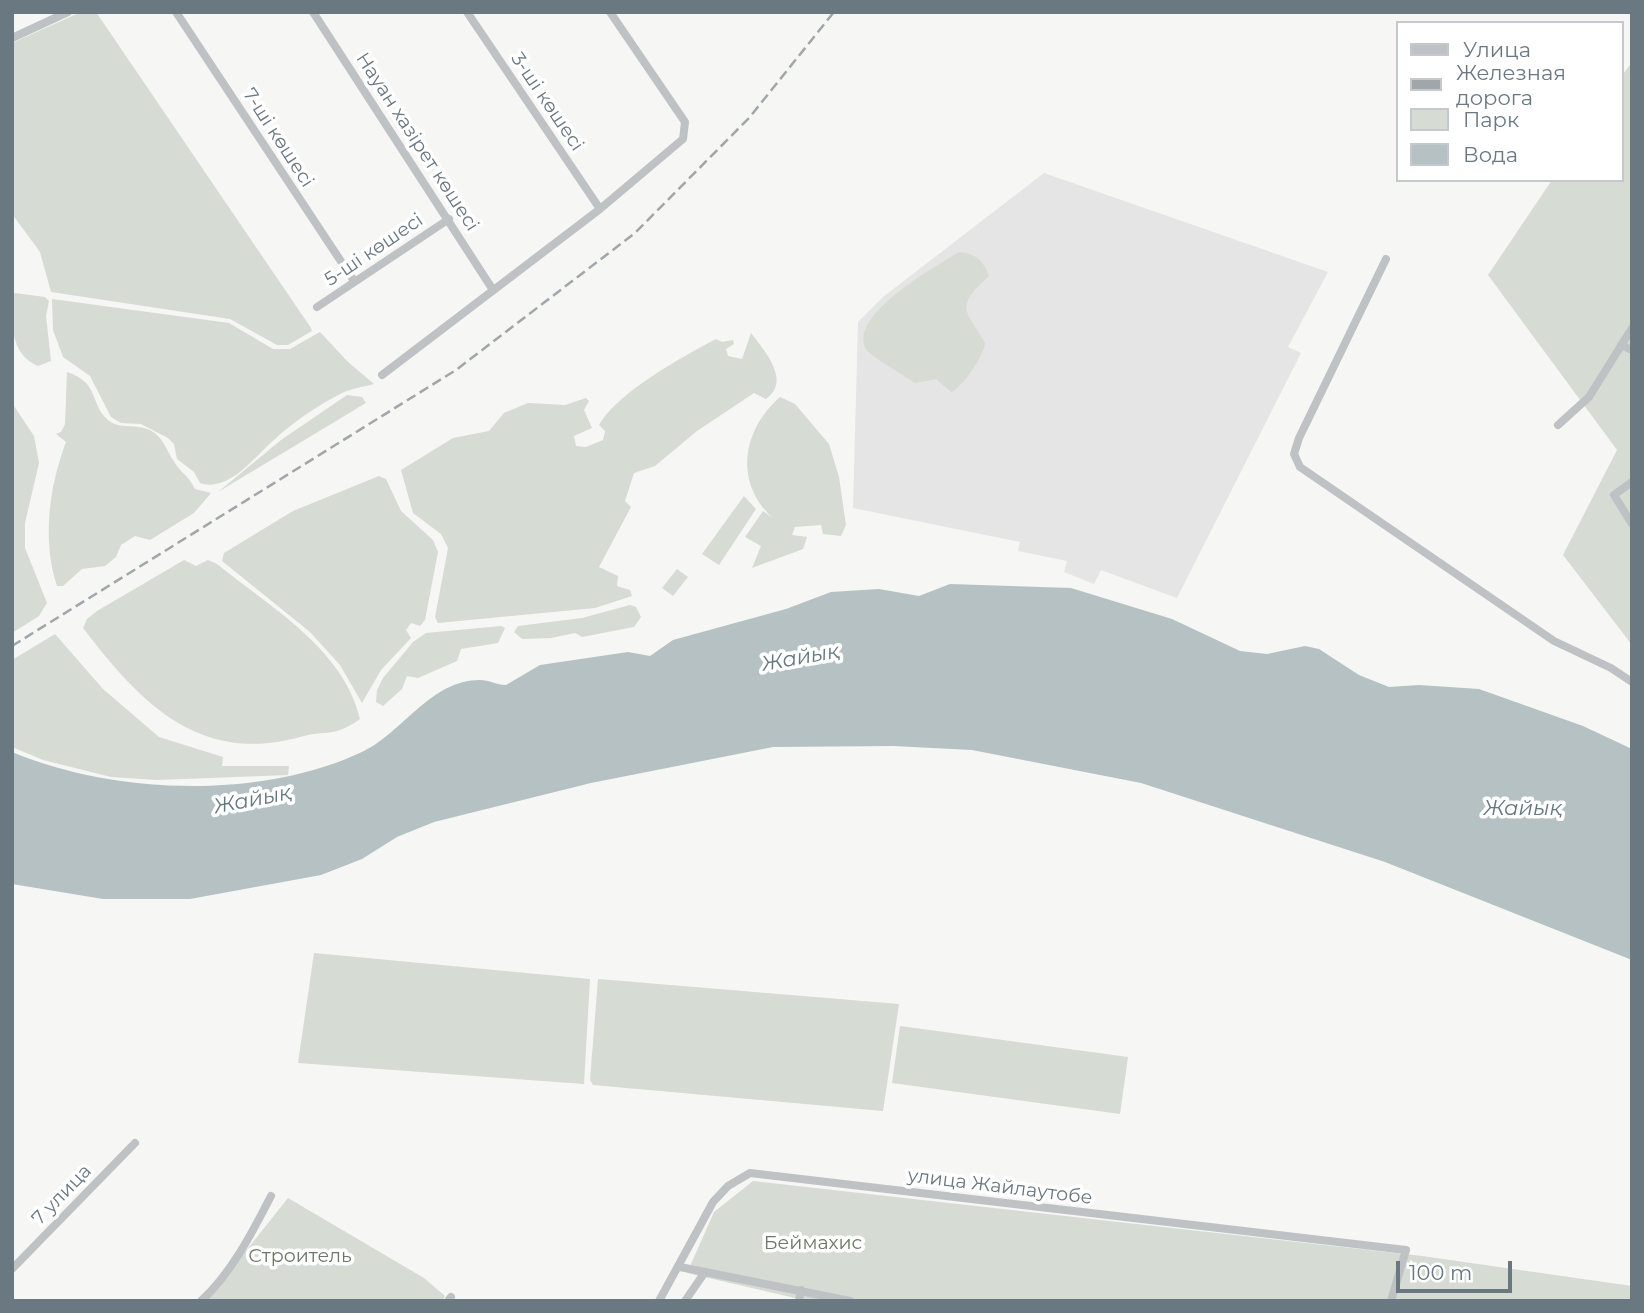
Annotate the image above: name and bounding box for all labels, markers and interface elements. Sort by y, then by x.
legend [1396,21,1623,182]
text: Улица [1463,37,1531,62]
street label: Науан хазірет көшесі [351,48,483,236]
street label: 3-шi көшесі [506,48,588,156]
text: Железная дорога [1456,60,1566,110]
street label: 7-шi көшесі [238,84,318,192]
text: Парк [1463,107,1519,132]
text: Вода [1463,142,1518,167]
street label: 5-шi көшесі [320,209,428,291]
water label: Жайық [760,639,842,677]
water label: Жайық [212,780,294,820]
water label: Жайық [1483,796,1563,822]
street label: 7 улица [28,1160,96,1230]
street label: улица Жайлаутобе [906,1164,1094,1210]
park label: Беймахис [764,1232,862,1254]
park label: Строитель [248,1245,352,1267]
scale bar [1399,1246,1514,1290]
text: 100 m [1409,1260,1472,1285]

